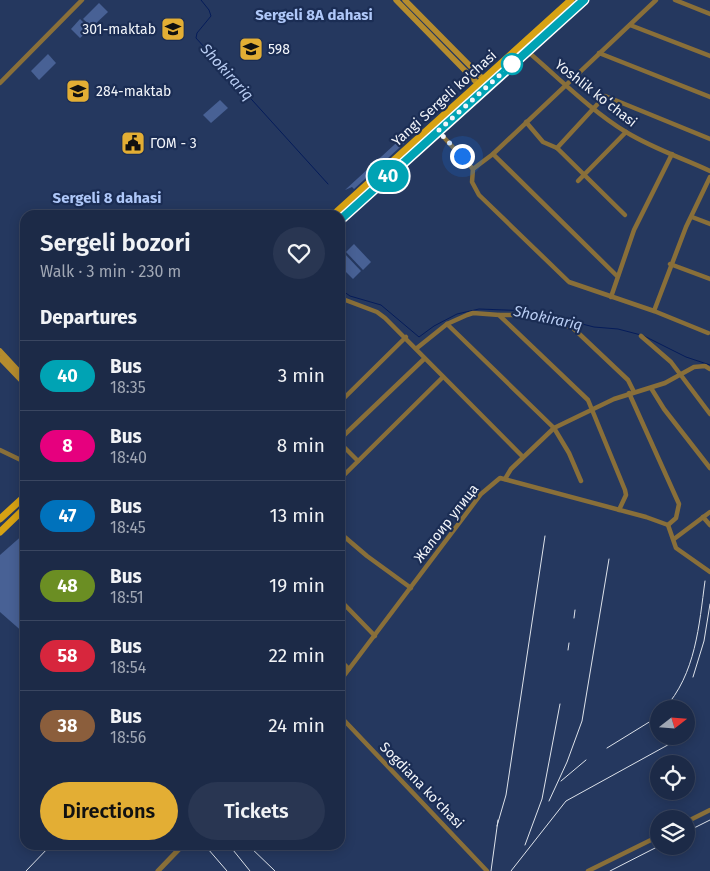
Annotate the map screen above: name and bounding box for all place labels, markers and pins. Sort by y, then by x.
school or university icon: 301-maktab [160,16,186,42]
place label: 301-maktab [82,21,156,38]
school or university icon: 598 [238,36,264,62]
place label: 598 [268,41,290,58]
unlabelled marker [501,53,523,75]
school or university icon: 284-maktab [65,78,91,104]
place label: 284-maktab [96,83,171,100]
public building icon: ГОМ - 3 [120,130,146,156]
place label: ГОМ - 3 [150,135,197,152]

